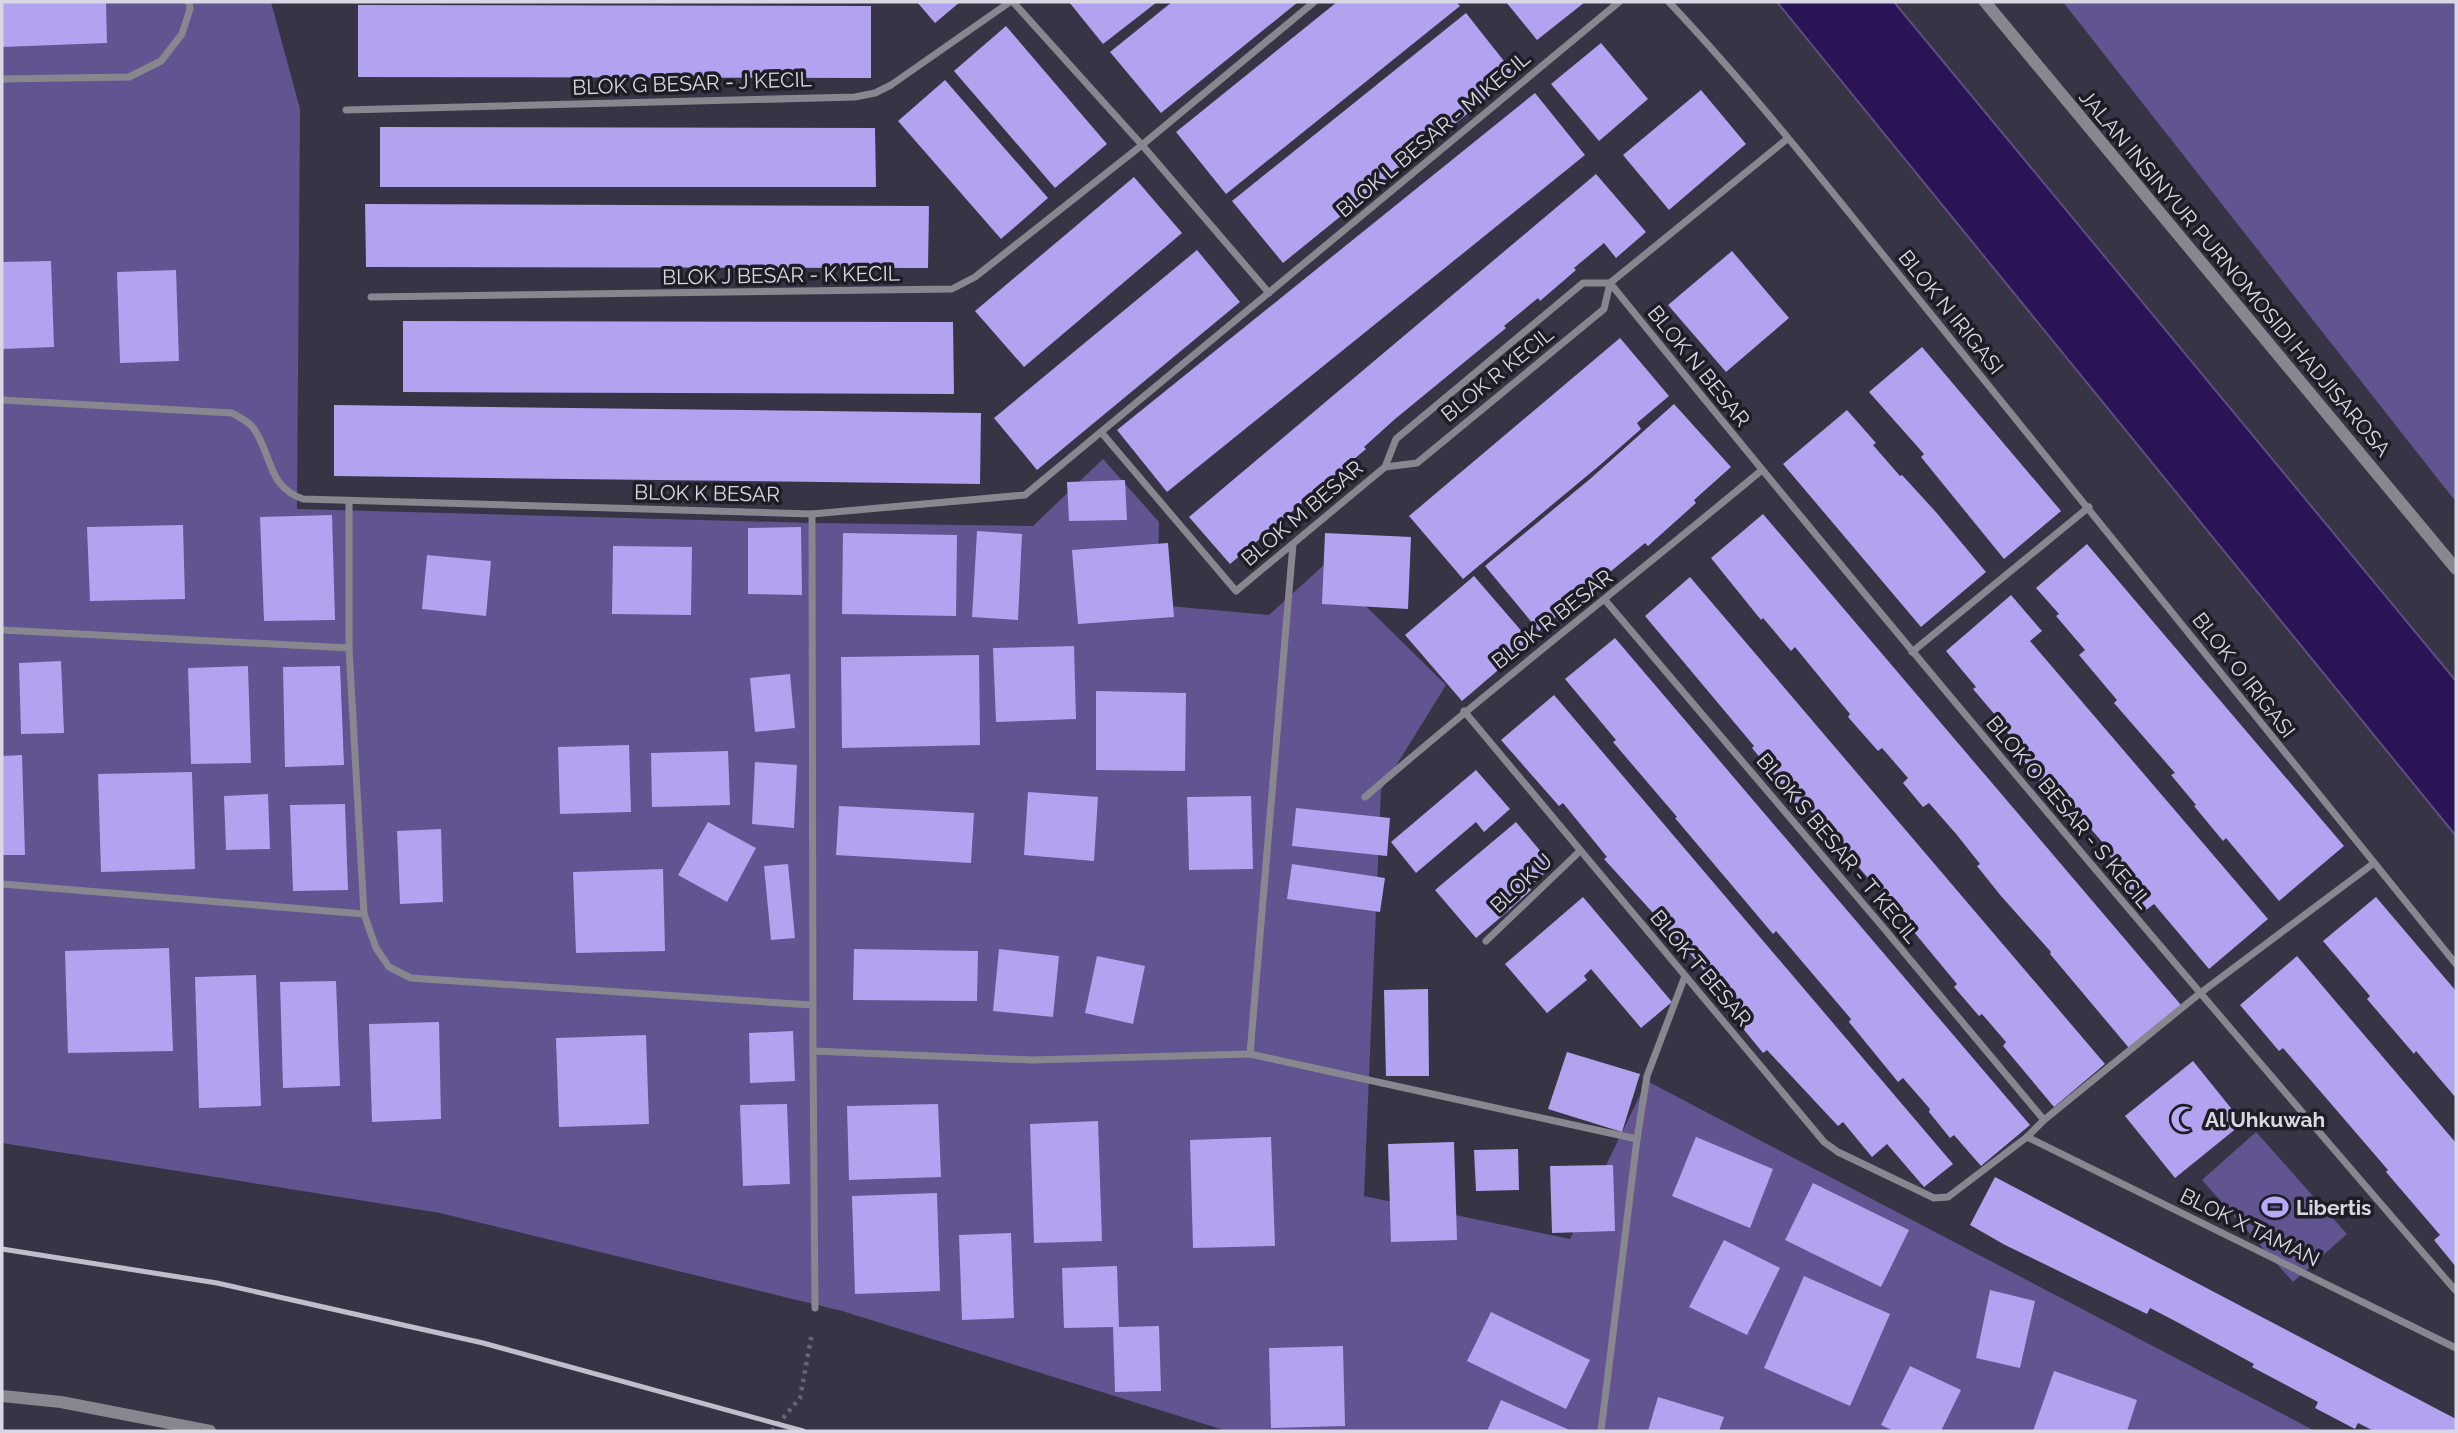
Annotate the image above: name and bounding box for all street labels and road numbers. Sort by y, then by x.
street label: BLOK L BESAR - M KECIL [1331,46,1535,222]
street label: BLOK G BESAR - J KECIL [572,66,812,100]
street label: JALAN INSINYUR PURNOMOSIDI HADJISAROSA [2074,85,2396,461]
street label: BLOK N IRIGASI [1893,245,2009,379]
street label: BLOK J BESAR - K KECIL [662,260,900,290]
street label: BLOK N BESAR [1643,300,1755,432]
street label: BLOK R KECIL [1436,321,1558,427]
street label: BLOK M BESAR [1236,455,1368,571]
street label: BLOK K BESAR [634,479,780,507]
street label: BLOK R BESAR [1487,564,1617,674]
street label: BLOK O IRIGASI [2187,607,2301,743]
street label: BLOK O BESAR - S KECIL [1981,711,2157,913]
street label: BLOK S BESAR - T KECIL [1751,748,1925,948]
street label: BLOK U [1485,848,1557,918]
street label: BLOK T BESAR [1645,905,1757,1031]
street label: BLOK X TAMAN [2176,1182,2324,1272]

